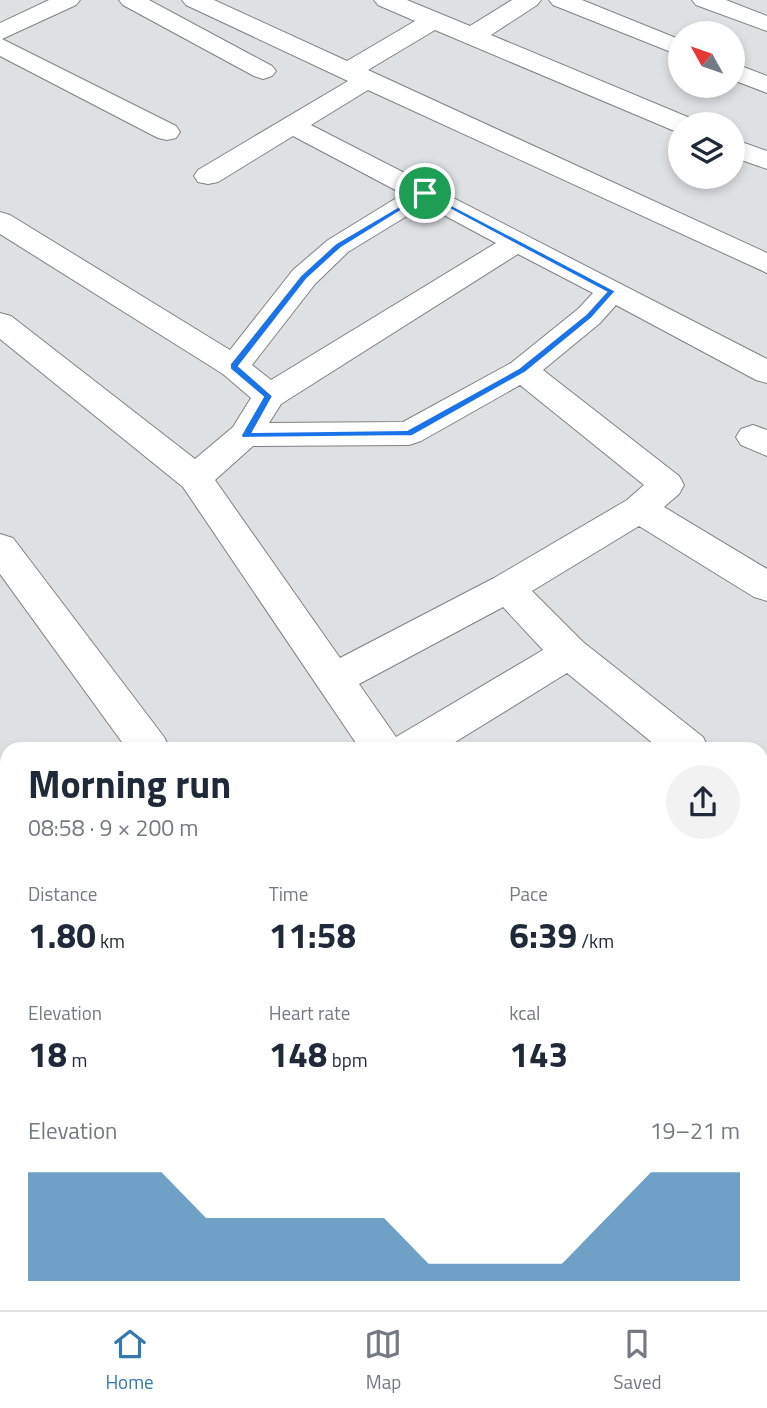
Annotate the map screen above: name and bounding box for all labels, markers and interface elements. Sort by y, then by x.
north arrow [668,21,746,98]
map controls [668,21,745,189]
button: layers [668,112,745,189]
pin [395,163,455,223]
icon: arrive [406,174,444,212]
text: Morning run [28,755,231,813]
button: share [666,765,740,839]
text: 08:58 · 9 × 200 m [28,810,198,845]
text: Distance [28,879,97,908]
text: Time [269,879,308,908]
text: Pace [509,879,548,908]
text: 1.80 [28,908,96,962]
text: 11:58 [269,908,356,962]
text: 6:39 [509,908,577,962]
text: km [96,926,125,955]
text: /km [577,926,614,955]
text: Elevation [28,998,102,1027]
text: Heart rate [269,998,350,1027]
text: kcal [509,998,540,1027]
text: 18 [28,1027,67,1081]
text: 148 [269,1027,327,1081]
text: 143 [509,1027,568,1081]
text: m [67,1045,87,1074]
text: bpm [327,1045,368,1074]
text: Elevation [28,1113,117,1148]
text: 19–21 m [650,1113,740,1148]
tab: Home [105,1325,154,1396]
tab: Map [364,1325,402,1396]
tab: Saved [613,1325,662,1396]

